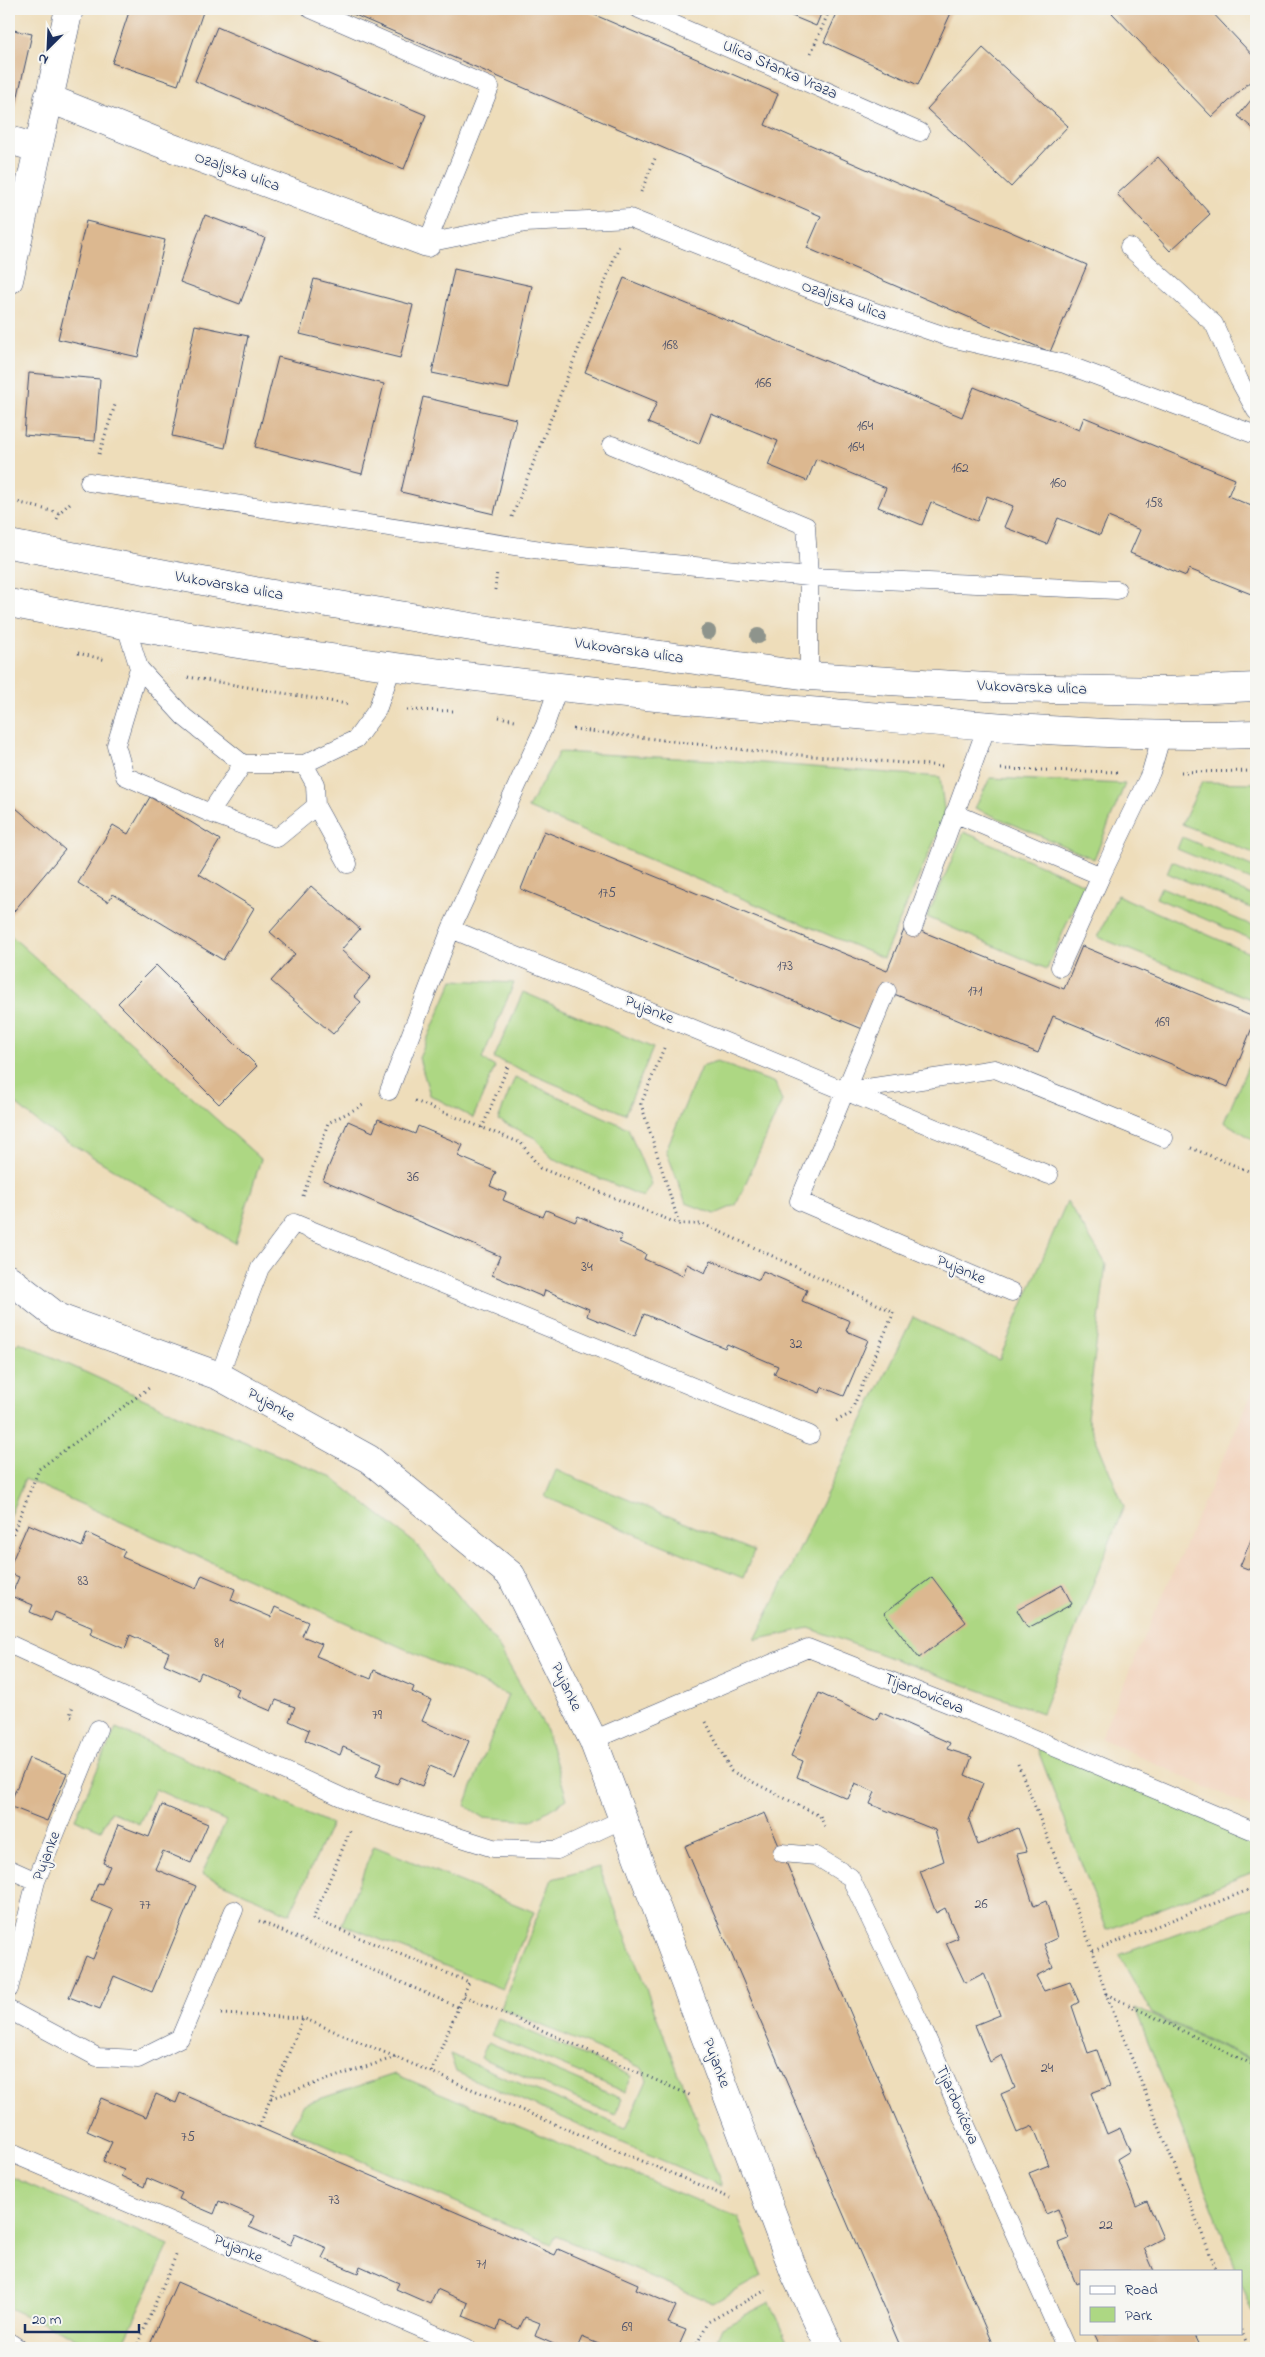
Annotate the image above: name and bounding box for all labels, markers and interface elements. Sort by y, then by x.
north arrow [22,22,72,72]
street label: Ulica Stanka Vraza [719,34,841,106]
text: N [35,47,52,70]
street label: Ozaljska ulica [191,145,283,199]
street label: Ozaljska ulica [798,274,890,328]
house number: 168 [662,335,678,356]
house number: 166 [755,373,771,394]
house number: 164 [857,416,873,437]
house number: 164 [848,437,864,458]
house number: 162 [951,458,969,479]
house number: 160 [1050,473,1066,494]
house number: 158 [1145,493,1163,514]
street label: Vukovarska ulica [172,564,285,607]
street label: Vukovarska ulica [572,631,685,671]
street label: Vukovarska ulica [976,674,1087,702]
house number: 175 [598,883,616,904]
house number: 173 [777,956,793,977]
house number: 171 [968,981,983,1002]
street label: Pujanke [621,989,678,1031]
house number: 169 [1155,1012,1170,1033]
house number: 36 [407,1167,419,1188]
street label: Pujanke [933,1249,990,1291]
house number: 34 [581,1257,593,1278]
house number: 32 [790,1334,802,1355]
street label: Pujanke [243,1382,300,1428]
house number: 83 [77,1571,89,1592]
house number: 81 [214,1633,224,1654]
street label: Pujanke [544,1659,588,1716]
street label: Tijardovićeva [880,1667,968,1721]
house number: 79 [372,1705,383,1726]
street label: Pujanke [27,1827,68,1884]
house number: 26 [974,1894,988,1915]
house number: 77 [139,1895,151,1916]
street label: Pujanke [696,2035,737,2092]
house number: 24 [1041,2058,1054,2079]
street label: Tijardovićeva [929,2062,985,2148]
house number: 75 [181,2127,195,2148]
house number: 73 [328,2190,340,2211]
house number: 22 [1099,2215,1113,2236]
street label: Pujanke [210,2228,267,2270]
house number: 71 [476,2254,487,2275]
legend [1080,2270,1242,2334]
text: Road [1125,2279,1158,2301]
scale bar [25,2302,139,2334]
text: Park [1125,2305,1153,2327]
text: 20 m [32,2309,62,2331]
house number: 69 [622,2317,633,2338]

